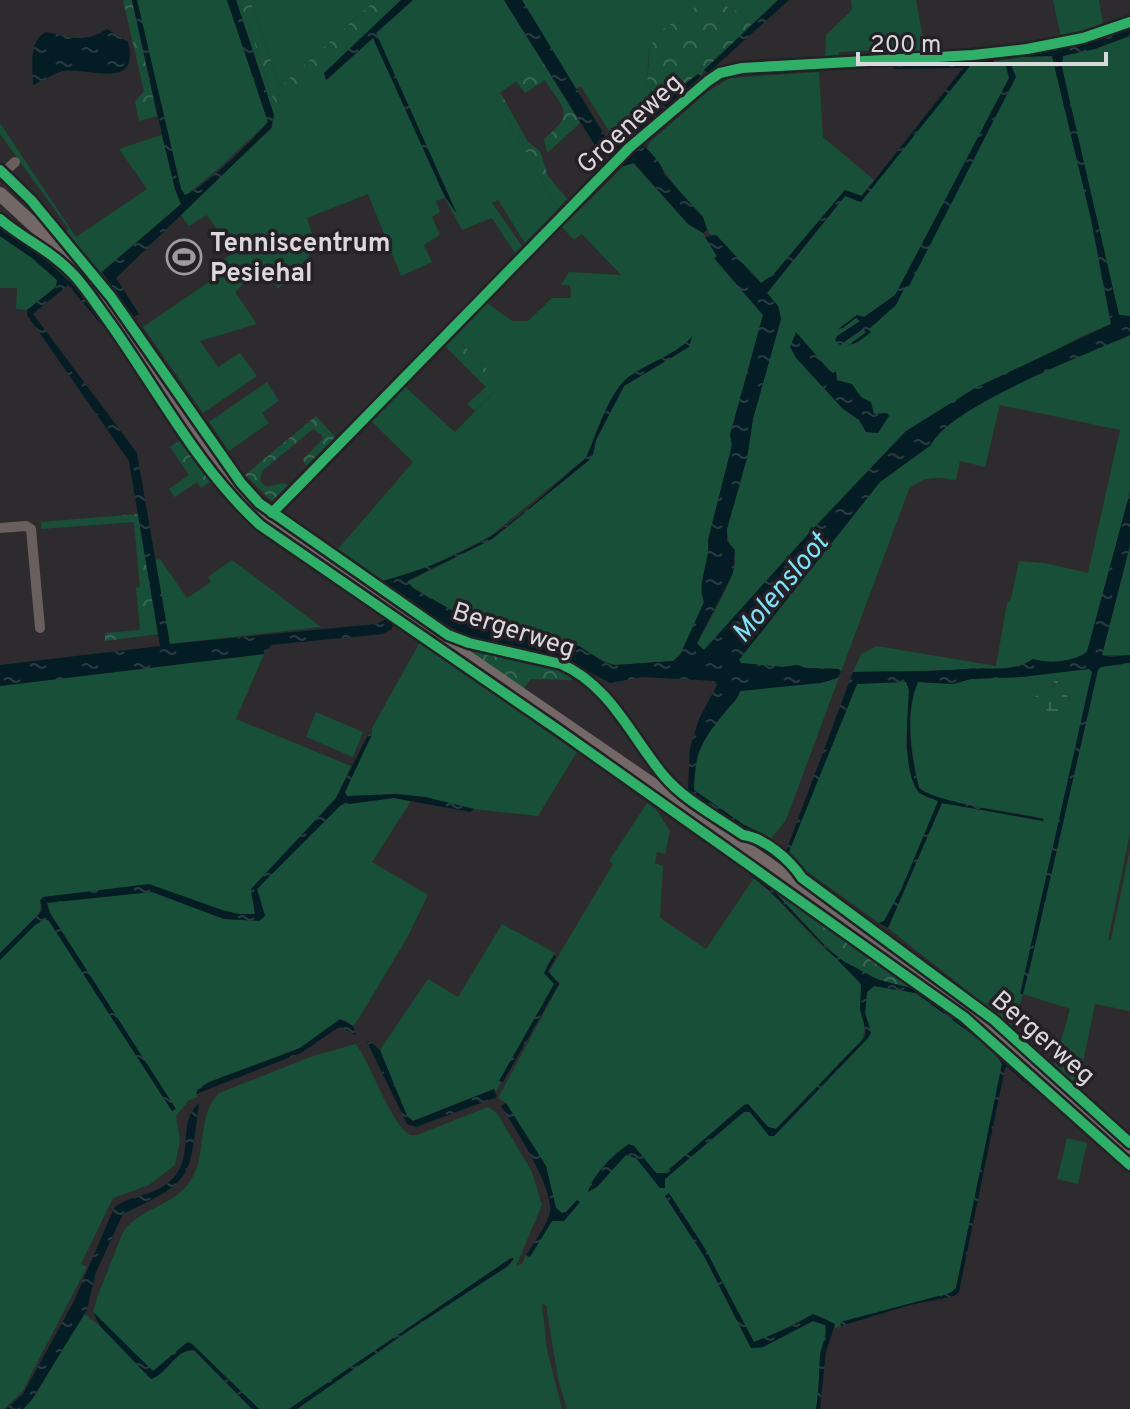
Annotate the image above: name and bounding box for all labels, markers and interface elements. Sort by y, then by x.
scale bar [858,16,1106,66]
text: 200 m [870,31,941,61]
street label: Groeneweg [571,68,690,182]
place label: Tenniscentrum Pesiehal [210,228,391,291]
sports icon: Tenniscentrum Pesiehal [165,238,203,276]
water label: Molensloot [725,525,839,651]
street label: Bergerweg [448,596,579,667]
street label: Bergerweg [983,985,1101,1093]

